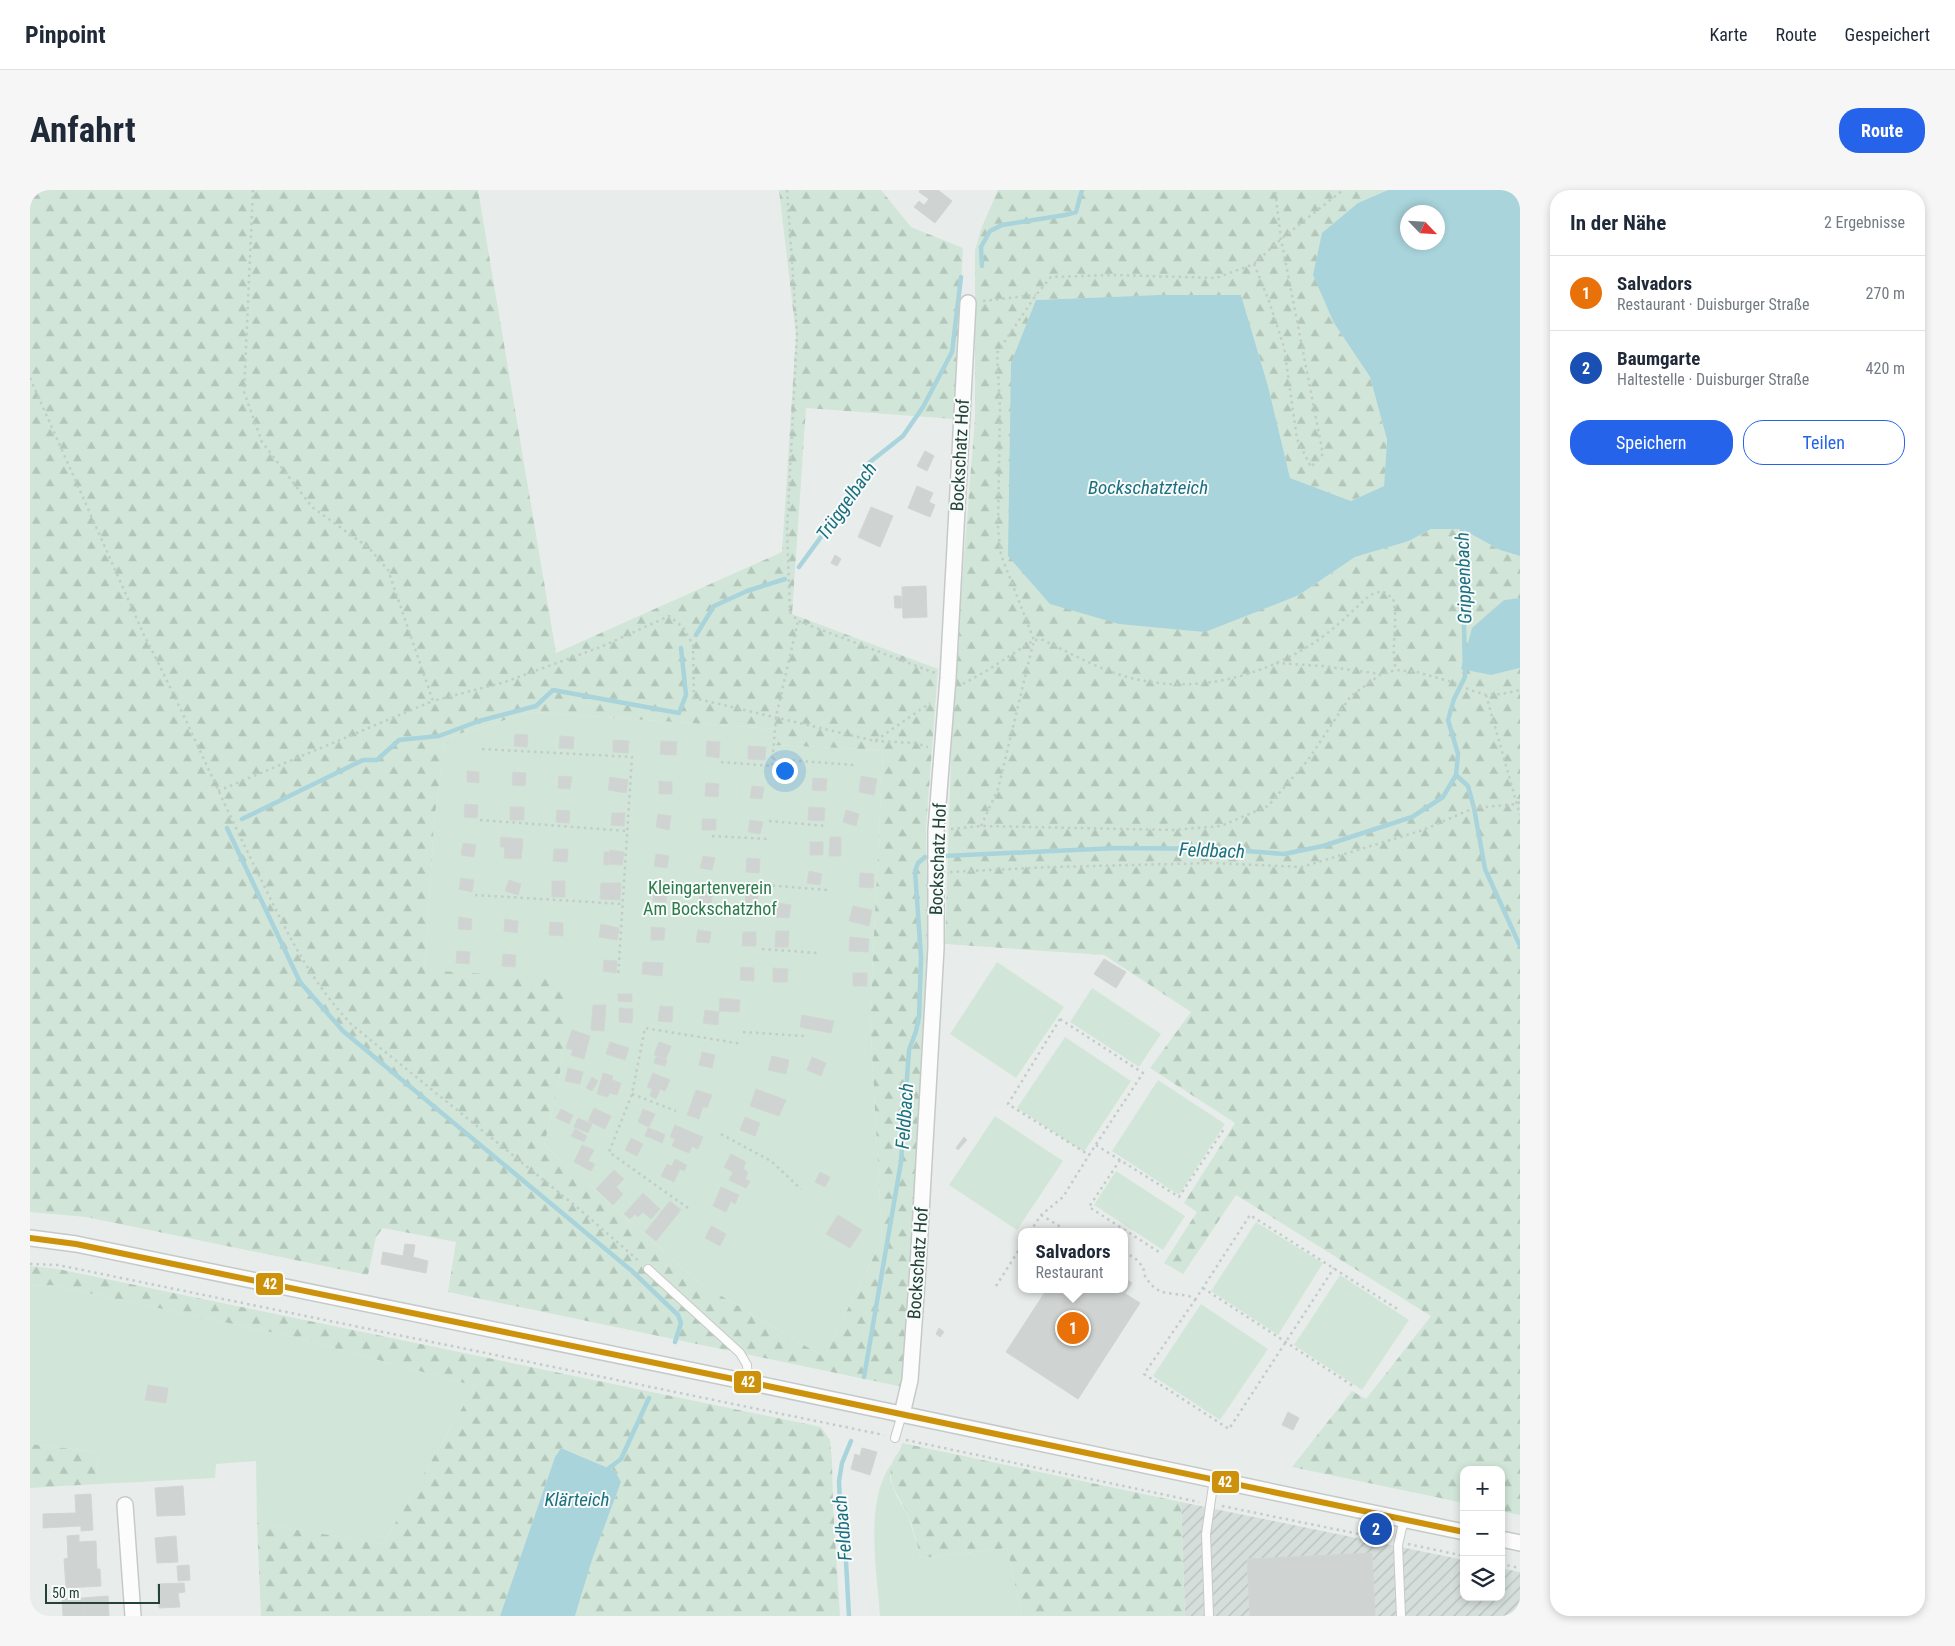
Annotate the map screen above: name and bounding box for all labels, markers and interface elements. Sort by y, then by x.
text: Pinpoint [25,21,106,49]
text: Karte [1709,24,1748,45]
text: Route [1776,24,1817,45]
text: Gespeichert [1845,24,1930,45]
button: Route [1839,108,1925,153]
text: Anfahrt [30,110,136,151]
north arrow [1400,205,1445,250]
text: In der Nähe [1570,211,1666,235]
text: 2 Ergebnisse [1824,213,1905,232]
text: Salvadors [1617,272,1692,295]
text: 1 [1582,284,1590,303]
text: 270 m [1866,284,1905,303]
text: Restaurant · Duisburger Straße [1617,295,1810,314]
text: Baumgarte [1617,347,1700,370]
text: 2 [1582,359,1590,378]
text: 420 m [1866,359,1905,378]
text: Haltestelle · Duisburger Straße [1617,370,1809,389]
street label: Bockschatz Hof [946,398,973,512]
button: Speichern [1570,420,1733,465]
button: Teilen [1743,420,1905,465]
water label: Trüggelbach [811,458,882,545]
water label: Bockschatzteich [1088,476,1208,499]
water label: Grippenbach [1450,532,1477,624]
your location [772,758,798,784]
street label: Bockschatz Hof [925,802,950,916]
water label: Feldbach [1179,838,1245,863]
park label: Kleingartenverein Am Bockschatzhof [643,877,777,919]
water label: Feldbach [891,1082,918,1150]
street label: Bockschatz Hof [903,1206,932,1320]
popup [1018,1228,1128,1293]
text: Salvadors [1035,1240,1111,1263]
text: Restaurant [1035,1263,1104,1282]
line badge: 42 [255,1272,284,1296]
text: 42 [263,1276,277,1292]
pin: 1 [1057,1309,1089,1347]
line badge: 42 [733,1370,762,1394]
text: 42 [741,1374,755,1390]
map controls [1460,1466,1505,1601]
button: + [1460,1466,1505,1511]
line badge: 42 [1211,1470,1240,1494]
text: 42 [1218,1474,1232,1490]
water label: Klärteich [545,1488,609,1511]
water label: Feldbach [828,1494,857,1562]
pin: 2 [1360,1510,1392,1548]
button: − [1460,1511,1505,1556]
button: layers [1460,1556,1505,1601]
scale bar [45,1581,160,1604]
text: 50 m [52,1585,80,1601]

